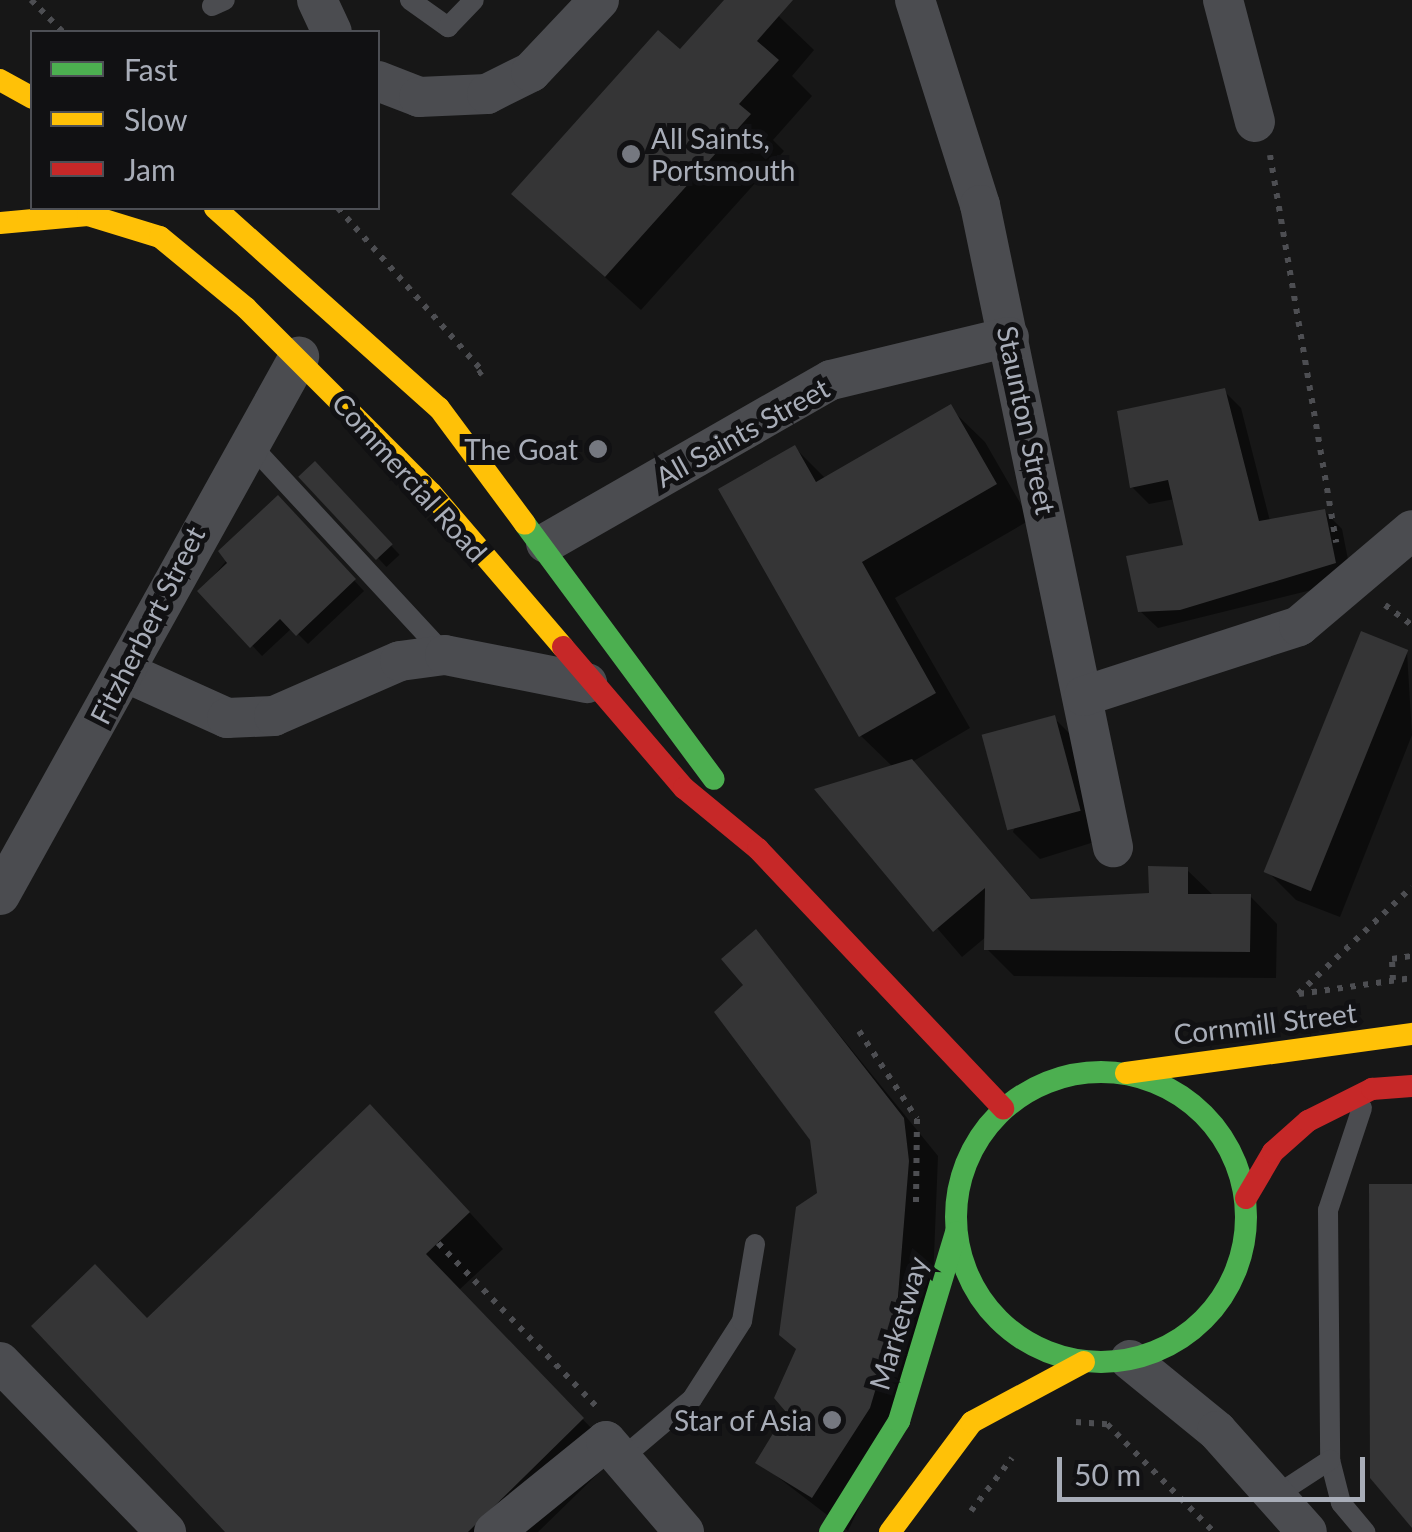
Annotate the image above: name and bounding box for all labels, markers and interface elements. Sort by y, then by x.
legend [30,30,380,210]
text: Fast [124,51,178,87]
text: Slow [124,101,187,137]
place label: All Saints, Portsmouth [651,121,795,187]
marker: All Saints, Portsmouth [620,143,642,165]
text: Jam [124,151,176,187]
street label: Staunton Street [991,323,1063,517]
street label: All Saints Street [649,370,835,494]
street label: Commercial Road [326,386,494,568]
place label: The Goat [464,432,578,466]
marker: The Goat [587,438,609,460]
street label: Fitzherbert Street [83,521,211,729]
street label: Cornmill Street [1172,995,1358,1051]
street label: Marketway [862,1252,934,1394]
place label: Star of Asia [672,1403,812,1437]
marker: Star of Asia [821,1409,843,1431]
scale bar [1062,1437,1370,1499]
text: 50 m [1074,1456,1141,1492]

